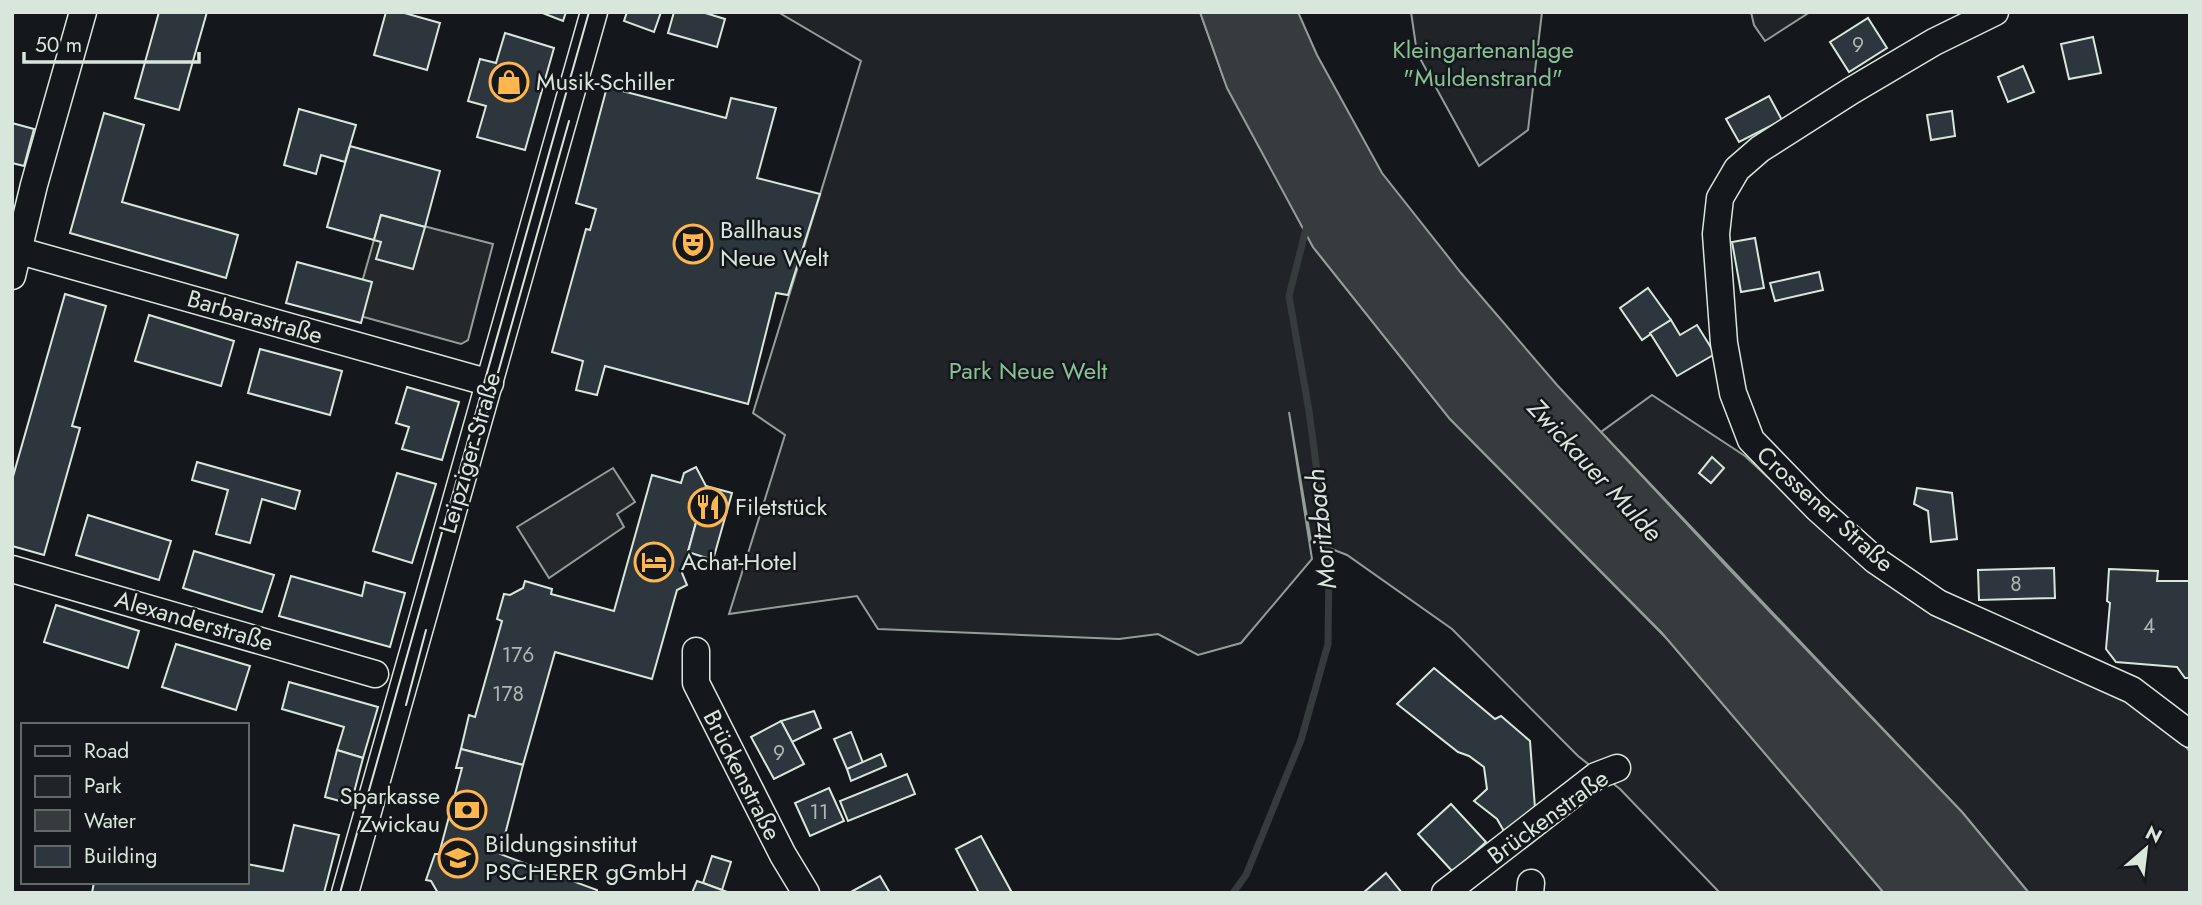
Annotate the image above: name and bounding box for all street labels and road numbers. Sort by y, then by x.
street label: Barbarastraße [183,280,327,353]
street label: Leipziger Straße [430,368,509,538]
street label: Crossener Straße [1749,437,1902,580]
street label: Alexanderstraße [111,581,277,660]
street label: Brückenstraße [695,704,790,846]
street label: Brückenstraße [1480,761,1615,872]

